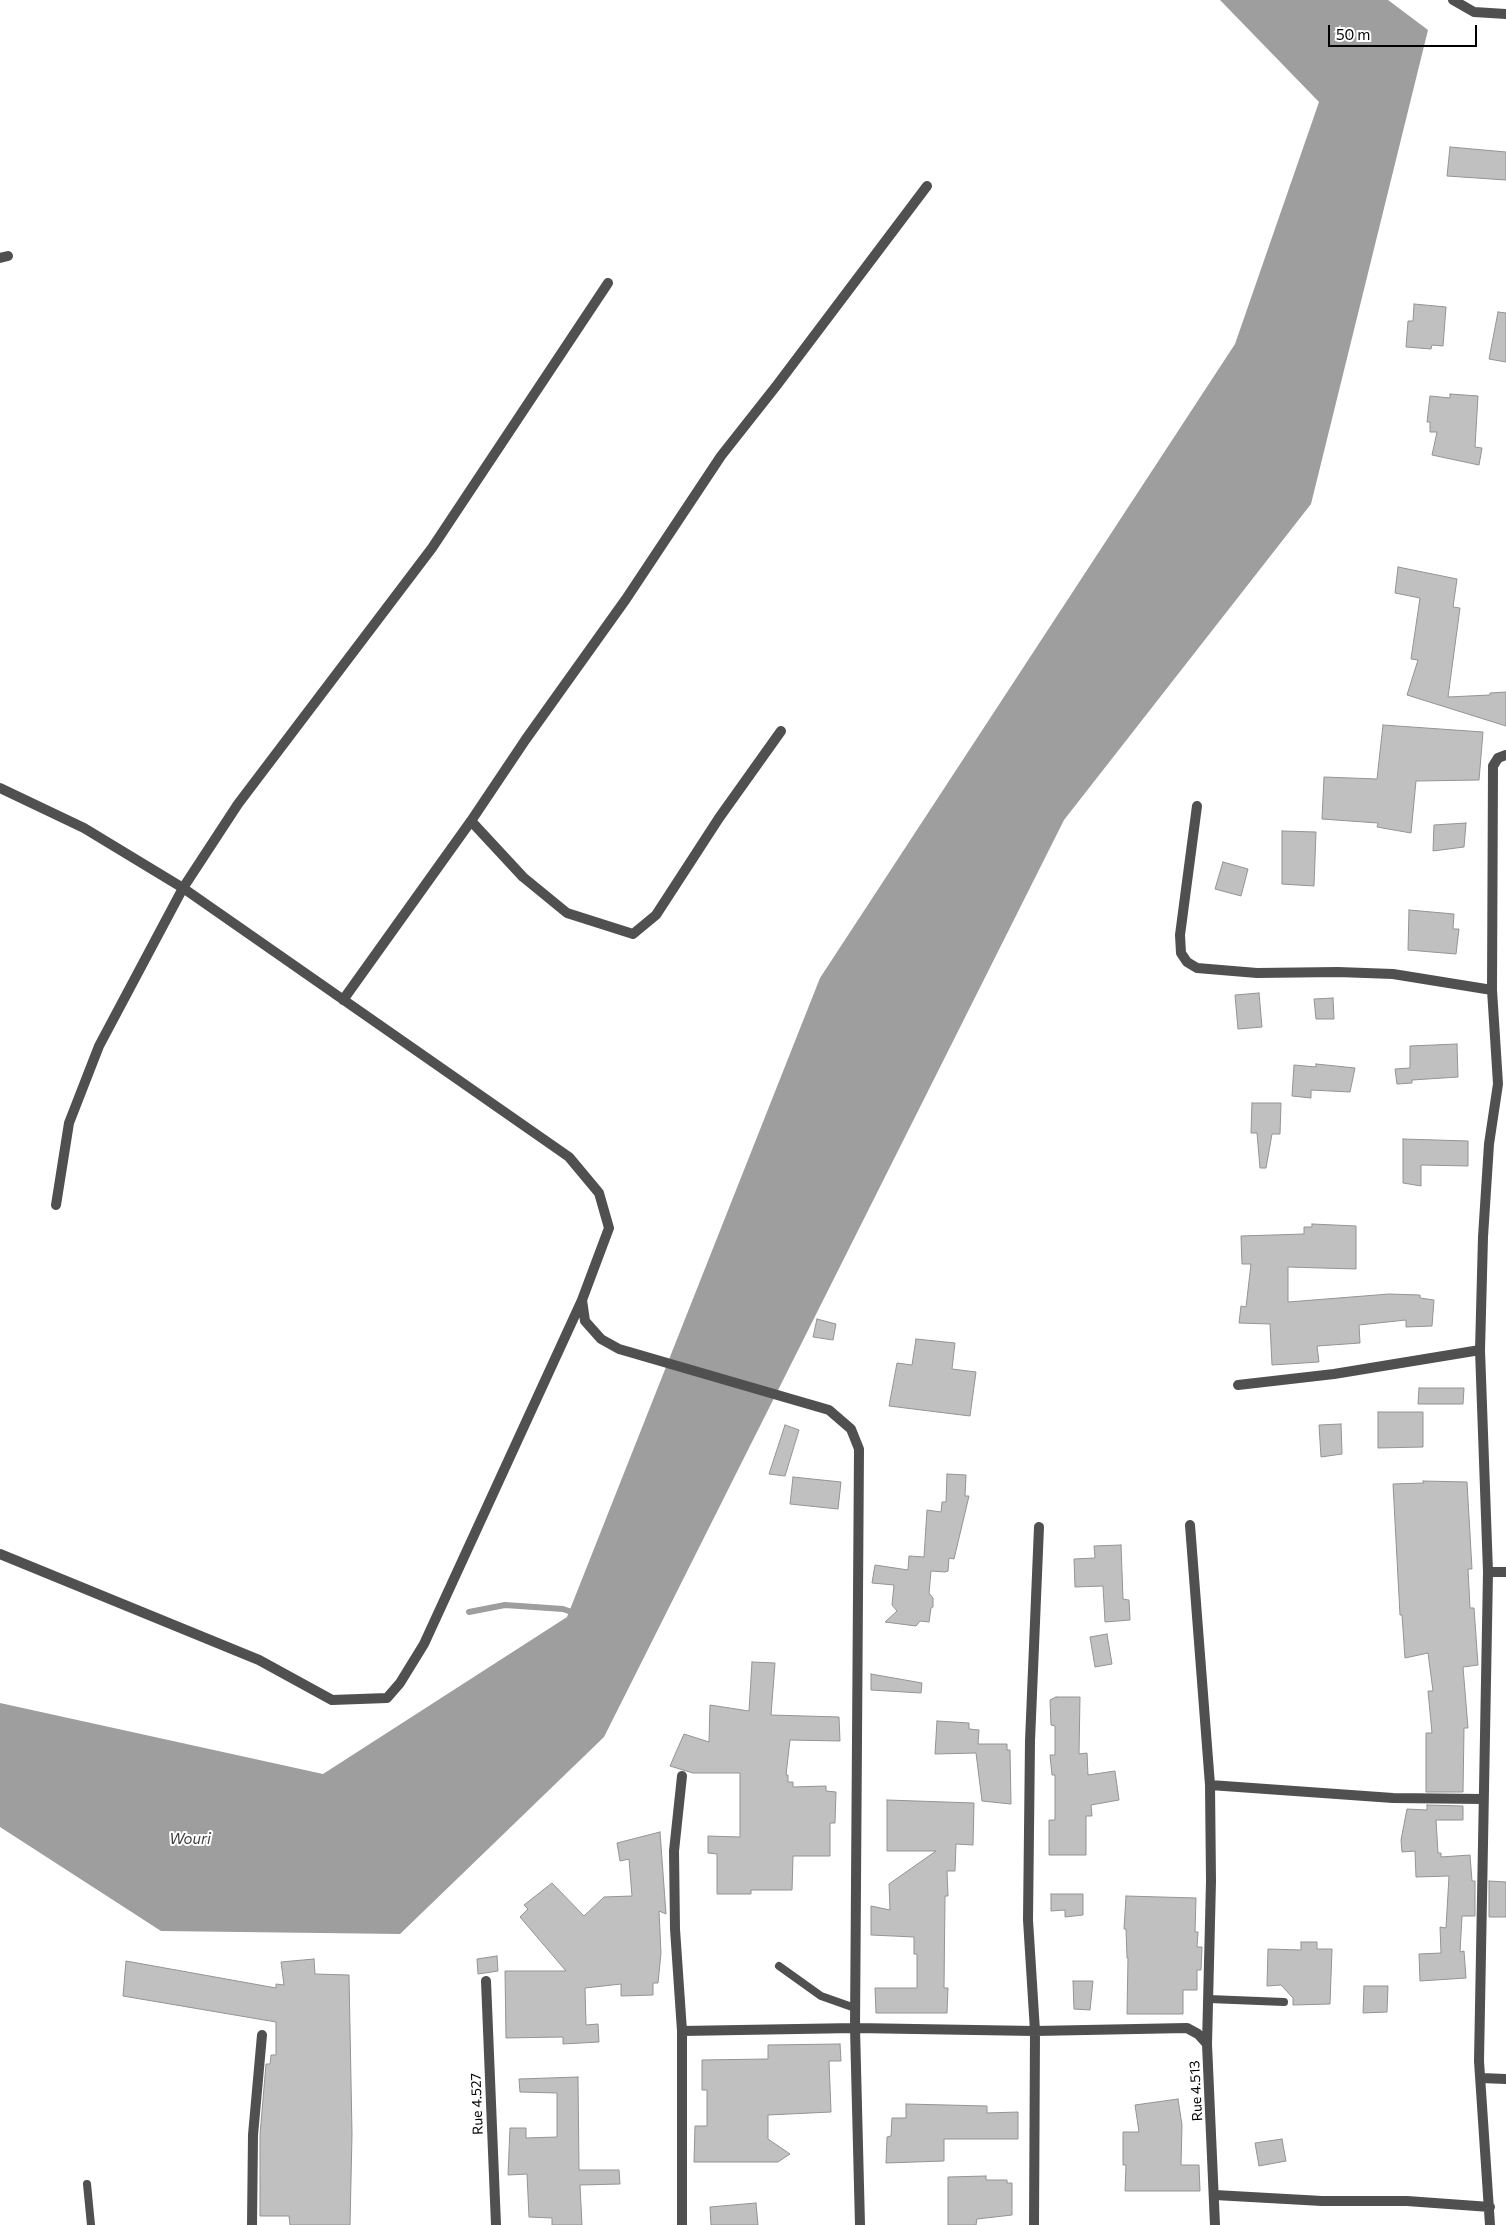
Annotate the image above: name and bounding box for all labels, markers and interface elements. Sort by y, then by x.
scale bar [1331,15,1480,47]
text: 50 m [1336,25,1370,43]
water label: Wouri [169,1830,211,1848]
street label: Rue 4.513 [1186,2060,1206,2122]
street label: Rue 4.527 [468,2073,486,2135]

